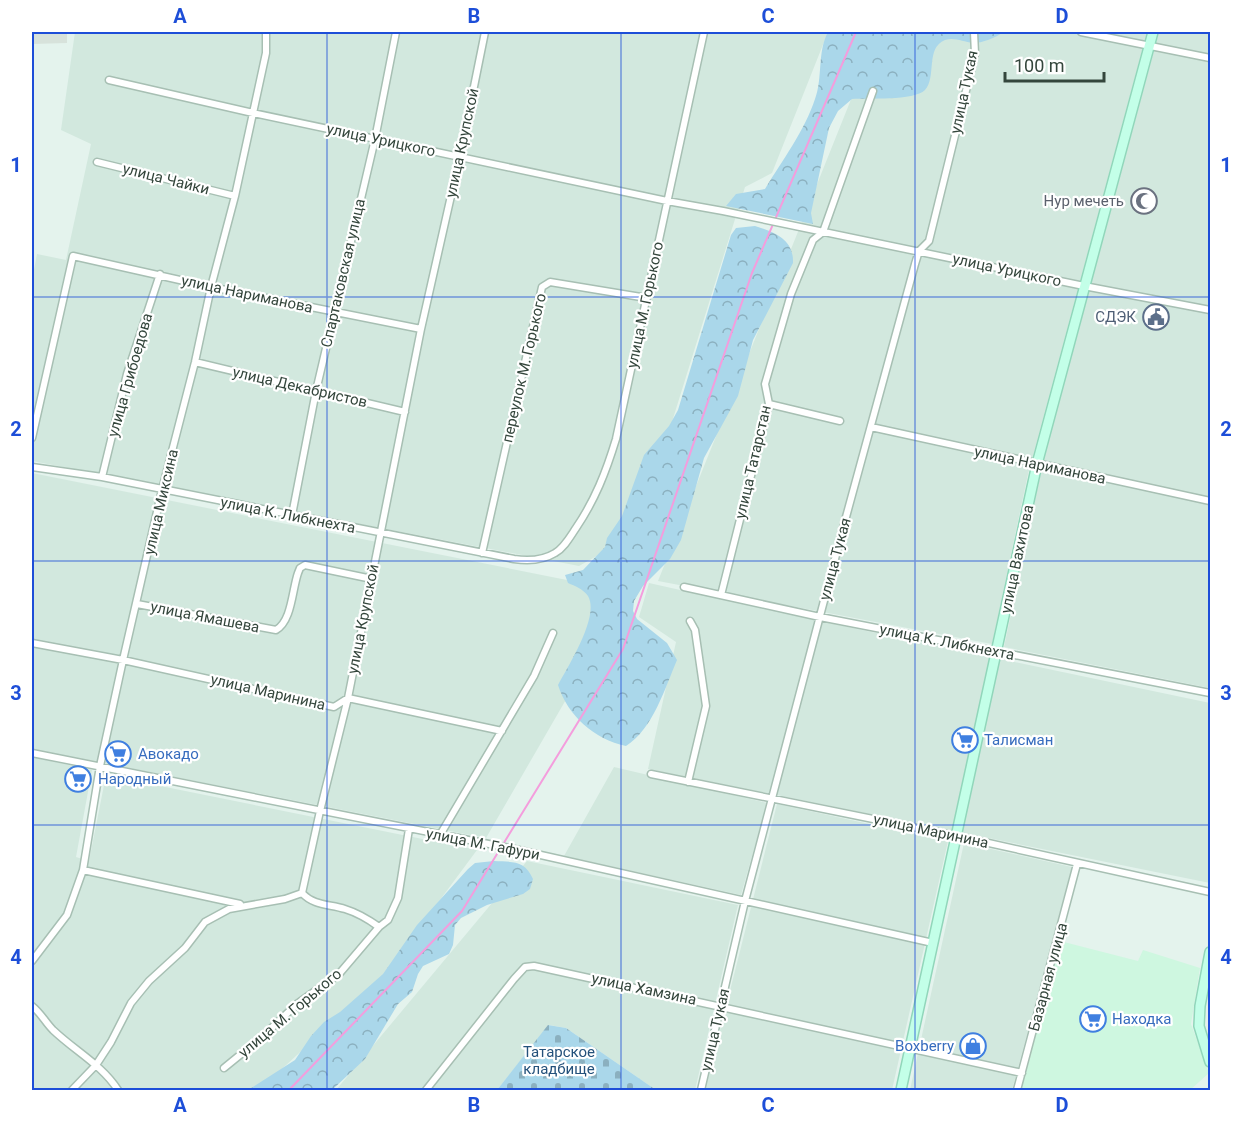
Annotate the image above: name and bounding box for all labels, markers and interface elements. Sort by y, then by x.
text: A [173,4,187,28]
text: B [468,4,480,28]
text: C [761,4,775,28]
text: D [1056,4,1069,28]
scale bar [1005,45,1104,83]
street label: улица Тукая [946,49,982,135]
text: 100 m [1014,55,1065,76]
street label: улица Крупской [442,87,482,199]
street label: улица Урицкого [325,120,437,160]
text: 1 [10,153,22,177]
text: 1 [1220,153,1232,177]
street label: улица Чайки [121,160,211,198]
mosque icon: Нур мечеть [1129,186,1159,216]
place label: Нур мечеть [1044,192,1124,210]
street label: Спартаковская улица [317,197,369,349]
street label: улица М. Горького [623,240,667,370]
street label: улица Урицкого [951,250,1063,290]
street label: улица Нариманова [180,271,314,317]
street label: переулок М. Горького [498,292,550,444]
public building icon: СДЭК [1141,302,1171,332]
place label: СДЭК [1095,308,1136,326]
street label: улица Грибоедова [104,311,156,439]
street label: улица Декабристов [231,363,369,411]
street label: улица Татарстан [731,403,775,521]
text: 2 [10,417,22,441]
text: 2 [1220,417,1232,441]
street label: улица Нариманова [973,442,1107,488]
street label: улица Миксина [140,447,182,557]
street label: улица К. Либкнехта [219,493,357,537]
street label: улица Вахитова [997,503,1037,615]
street label: улица Тукая [815,516,855,602]
street label: улица Крупской [344,563,382,675]
street label: улица Ямашева [149,598,261,636]
street label: улица К. Либкнехта [878,620,1016,664]
street label: улица Маринина [209,670,327,714]
text: 3 [10,681,22,705]
text: 3 [1220,681,1232,705]
supermarket icon: Талисман [950,725,980,755]
place label: Талисман [984,731,1053,749]
supermarket icon: Авокадо [103,739,133,769]
place label: Авокадо [138,745,199,763]
supermarket icon: Народный [63,764,93,794]
place label: Народный [98,770,171,788]
street label: улица Маринина [872,810,990,852]
street label: улица М. Гафури [425,824,541,864]
street label: Базарная улица [1025,921,1071,1033]
text: 4 [10,945,22,969]
text: 4 [1220,945,1232,969]
street label: улица М. Горького [235,965,345,1061]
street label: улица Хамзина [590,969,698,1009]
street label: улица Тукая [697,987,733,1073]
supermarket icon: Находка [1078,1004,1108,1034]
place label: Находка [1112,1010,1172,1028]
shop icon: Boxberry [958,1031,988,1061]
place label: Boxberry [895,1037,954,1055]
park label: Татарское кладбище [523,1043,595,1078]
text: A [173,1093,187,1117]
text: B [468,1093,480,1117]
text: C [761,1093,775,1117]
text: D [1056,1093,1069,1117]

